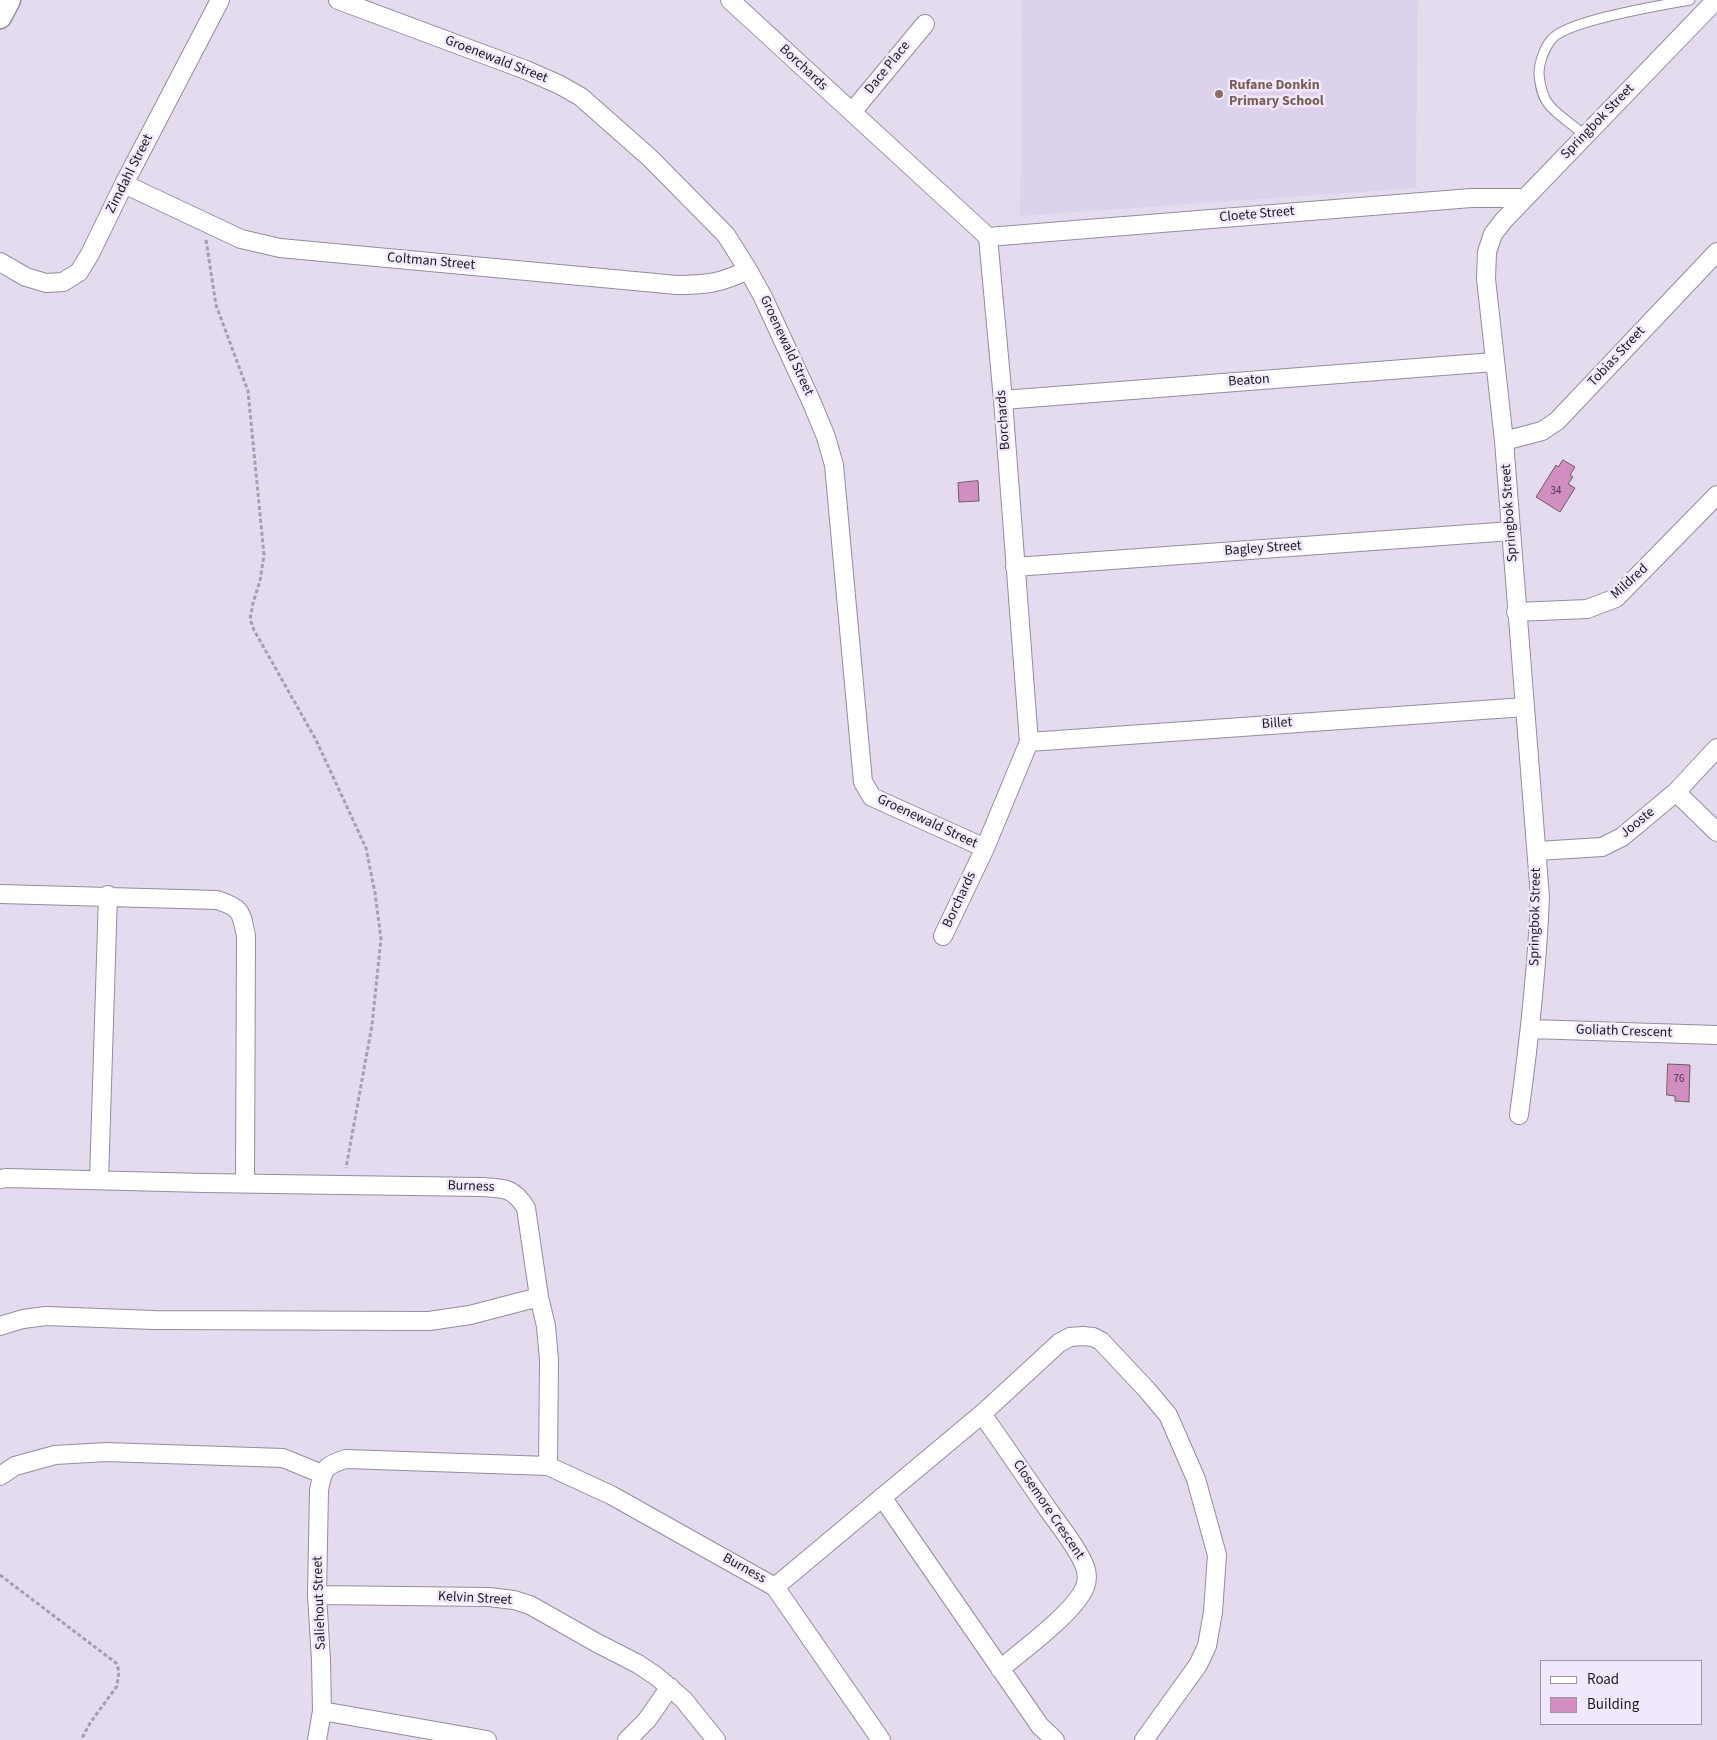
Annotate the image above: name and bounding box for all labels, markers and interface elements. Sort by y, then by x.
street label: Groenewald Street [442,33,550,87]
street label: Dace Place [862,38,914,98]
street label: Borchards [775,41,831,95]
place label: Rufane Donkin Primary School [1229,78,1324,110]
street label: Springbok Street [1558,81,1638,163]
marker: Rufane Donkin Primary School [1213,88,1225,100]
street label: Zimdahl Street [103,132,157,216]
street label: Cloete Street [1219,203,1295,227]
street label: Coltman Street [386,250,476,274]
street label: Groenewald Street [755,293,817,399]
street label: Tobias Street [1585,323,1649,391]
street label: Beaton [1228,371,1270,391]
street label: Borchards [994,390,1014,450]
street label: Springbok Street [1498,463,1522,563]
house number: 34 [1551,485,1561,499]
street label: Bagley Street [1224,538,1302,560]
street label: Mildred [1608,561,1652,603]
street label: Billet [1261,715,1293,733]
street label: Groenewald Street [874,791,980,853]
street label: Jooste [1618,804,1658,842]
street label: Springbok Street [1527,868,1545,966]
street label: Borchards [940,869,980,931]
street label: Goliath Crescent [1576,1022,1672,1042]
house number: 76 [1674,1073,1684,1087]
street label: Burness [447,1178,495,1196]
street label: Closemore Crescent [1008,1457,1088,1563]
street label: Burness [719,1550,769,1588]
street label: Saliehout Street [310,1556,330,1650]
street label: Kelvin Street [438,1589,512,1609]
legend [1540,1660,1702,1725]
text: Road [1587,1669,1619,1690]
text: Building [1587,1694,1639,1715]

